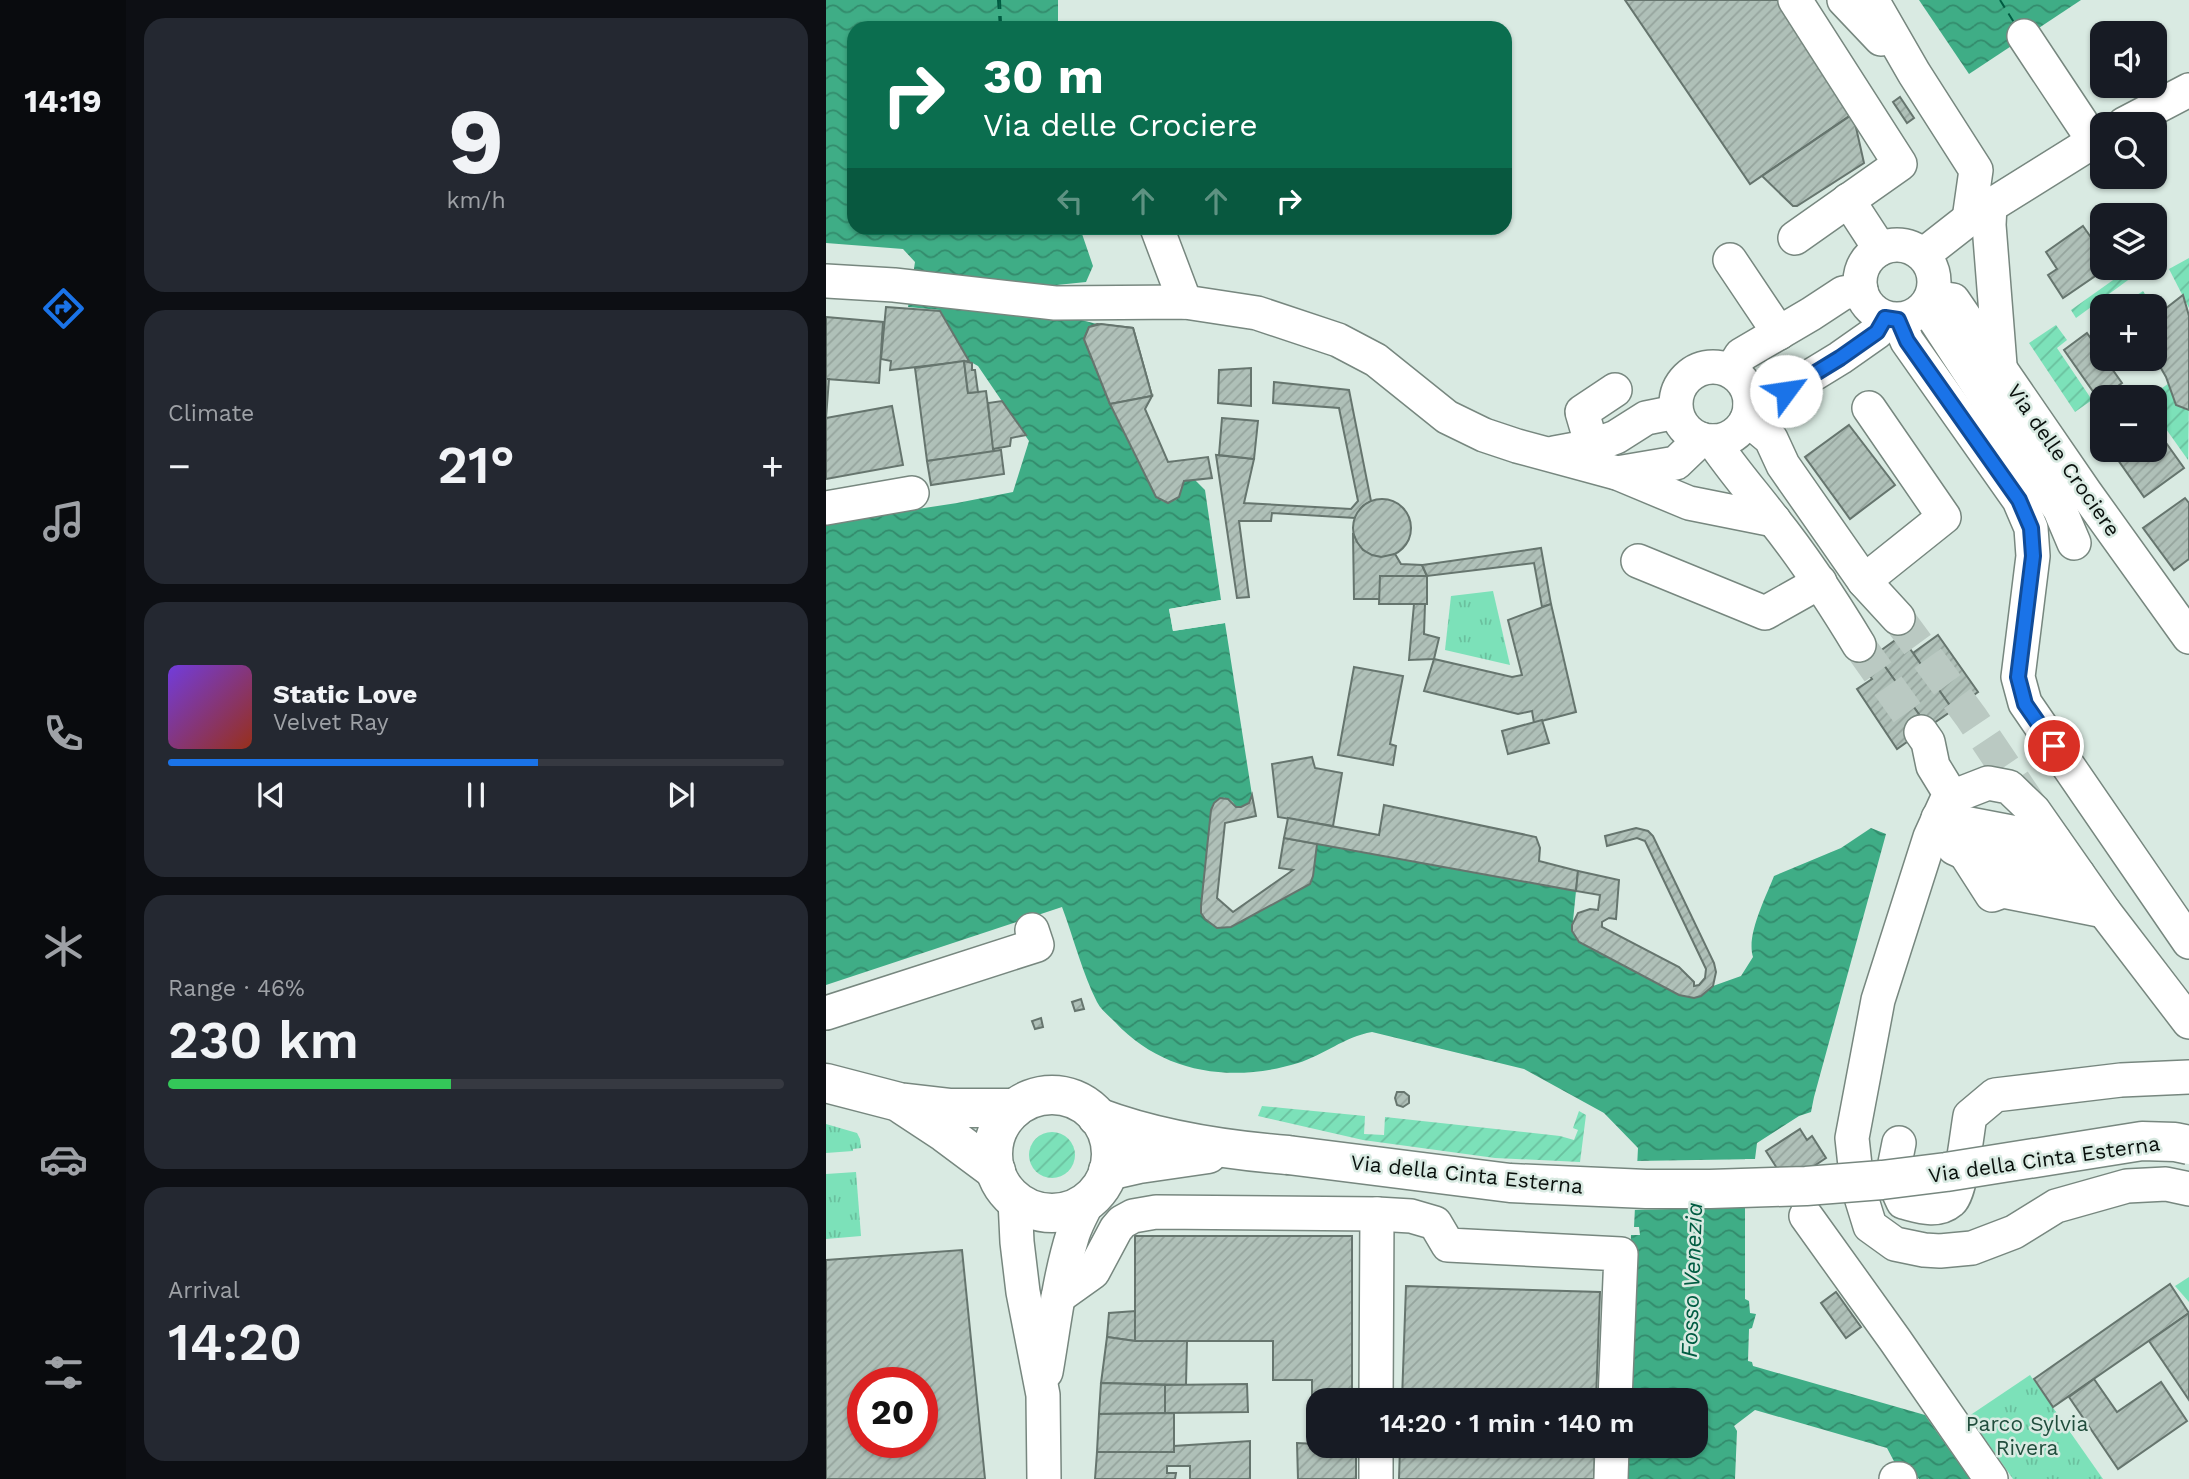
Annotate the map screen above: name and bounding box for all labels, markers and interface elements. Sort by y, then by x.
map controls [2090,21,2167,462]
button: sound [2090,21,2167,98]
text: 30 m [983,47,1104,105]
icon: right [868,49,959,140]
text: 14:19 [24,82,102,120]
text: 9 [448,88,504,195]
text: Via delle Crociere [983,106,1258,144]
button: search [2090,112,2167,189]
icon: left [1051,182,1089,220]
icon: ahead [1124,182,1162,220]
icon: ahead [1197,182,1235,220]
icon: right [1270,182,1308,220]
text: km/h [446,187,506,214]
button: layers [2090,203,2167,280]
icon: directions [39,284,88,333]
button: + [2090,294,2167,371]
position arrow [1749,354,1823,428]
street label: Via delle Crociere [2002,379,2126,541]
button: − [2090,385,2167,462]
text: Climate [168,400,254,427]
text: 21° [437,435,515,496]
text: − [168,444,191,488]
text: + [761,444,784,488]
icon: music [39,497,88,546]
text: Static Love [273,679,417,709]
icon: phone [39,709,88,758]
text: Velvet Ray [273,709,389,736]
pin [2024,716,2084,776]
icon: arrive [2035,727,2073,765]
icon: previous [252,776,290,814]
icon: pause [457,776,495,814]
icon: next [662,776,700,814]
icon: climate [39,922,88,971]
text: Range · 46% [168,975,305,1002]
text: 230 km [168,1010,359,1071]
street label: Via della Cinta Esterna [1927,1130,2161,1188]
icon: car [39,1135,88,1184]
street label: Via della Cinta Esterna [1350,1149,1585,1199]
water label: Fosso Venezia [1676,1202,1708,1358]
text: Arrival [168,1277,240,1304]
text: 14:20 [168,1312,302,1373]
icon: filters [39,1348,88,1397]
speed limit sign: 20 [847,1367,938,1458]
text: 14:20 · 1 min · 140 m [1380,1408,1634,1438]
park label: Parco Sylvia Rivera [1966,1411,2088,1460]

